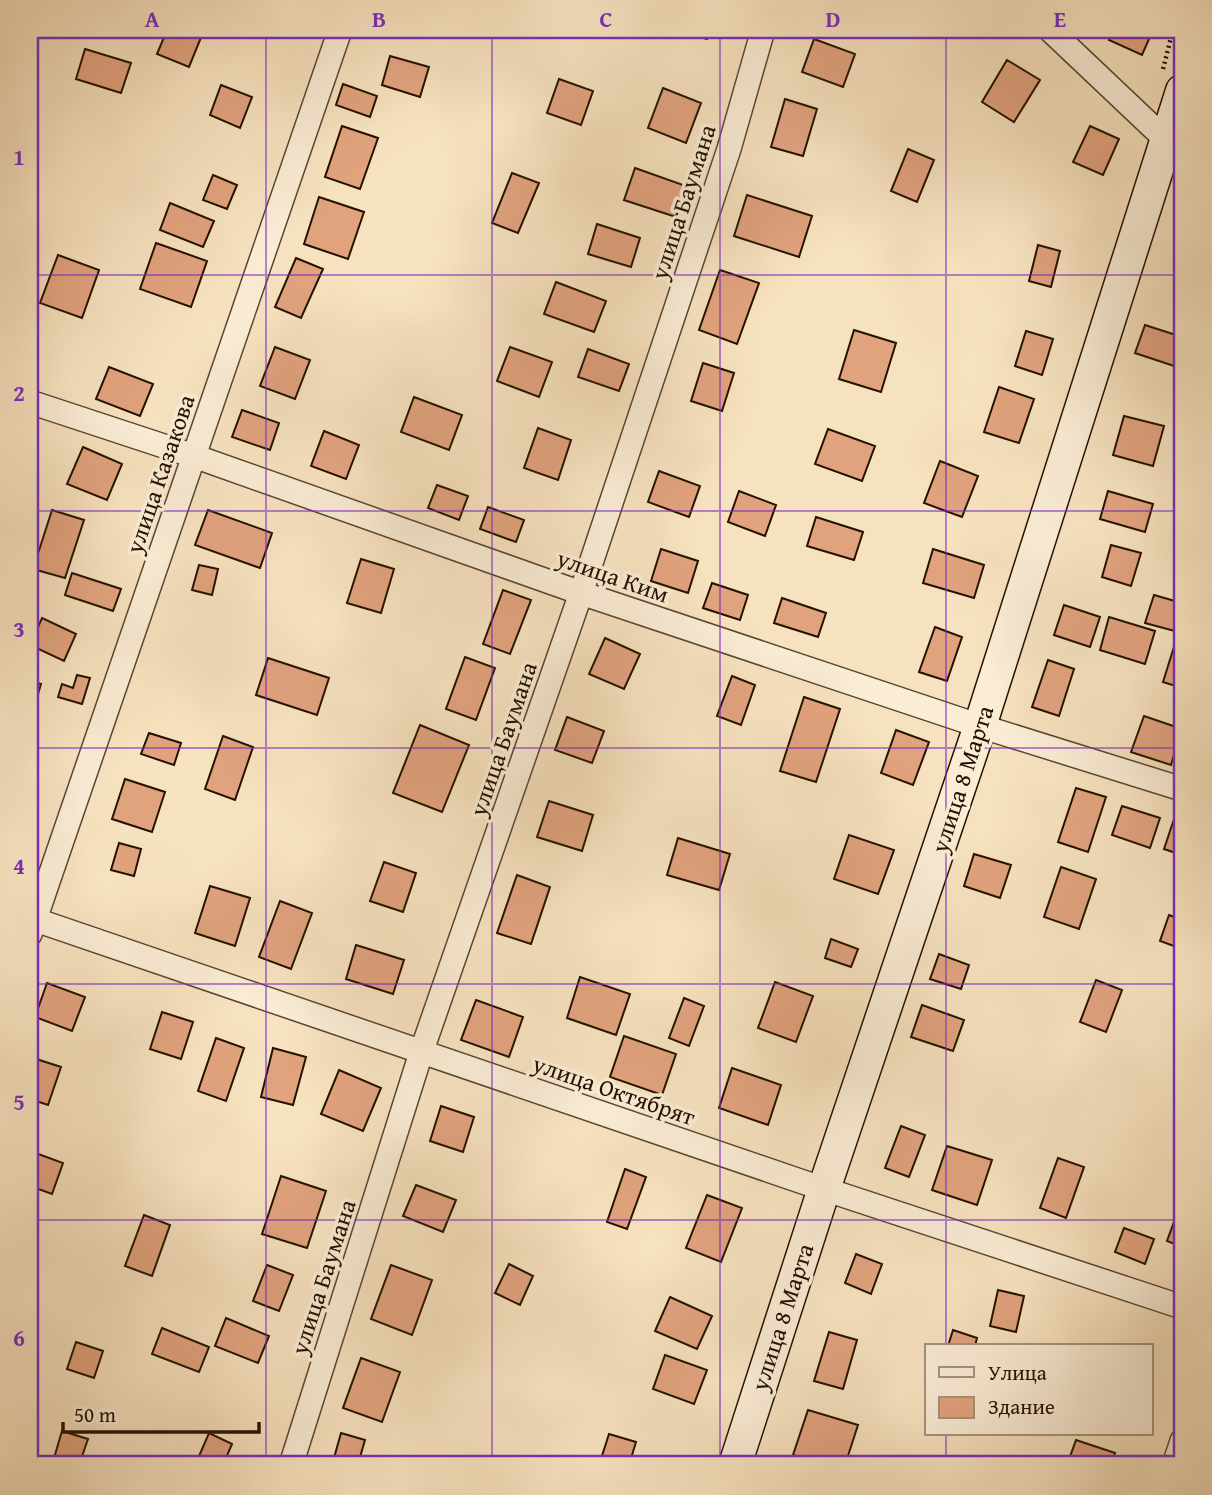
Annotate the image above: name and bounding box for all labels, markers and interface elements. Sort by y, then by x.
text: A [145,2,160,35]
text: B [372,2,386,35]
text: C [599,2,613,35]
text: D [826,2,841,35]
text: E [1054,2,1066,35]
street label: улица Баумана [641,119,725,285]
text: 1 [13,140,25,173]
text: 2 [13,376,25,409]
street label: улица Казакова [116,389,204,559]
street label: улица Ким [551,540,674,611]
text: 3 [13,612,25,645]
street label: улица Баумана [460,657,546,822]
street label: улица 8 Марта [921,700,1002,858]
text: 4 [13,849,25,882]
street label: улица Октябрят [527,1045,700,1134]
text: 5 [13,1085,25,1118]
street label: улица Баумана [281,1194,365,1360]
street label: улица 8 Марта [741,1238,822,1396]
text: 6 [13,1321,25,1354]
legend [925,1344,1152,1436]
text: Улица [988,1357,1047,1388]
scale bar [63,1390,259,1434]
text: Здание [988,1391,1055,1422]
text: 50 m [74,1399,116,1430]

